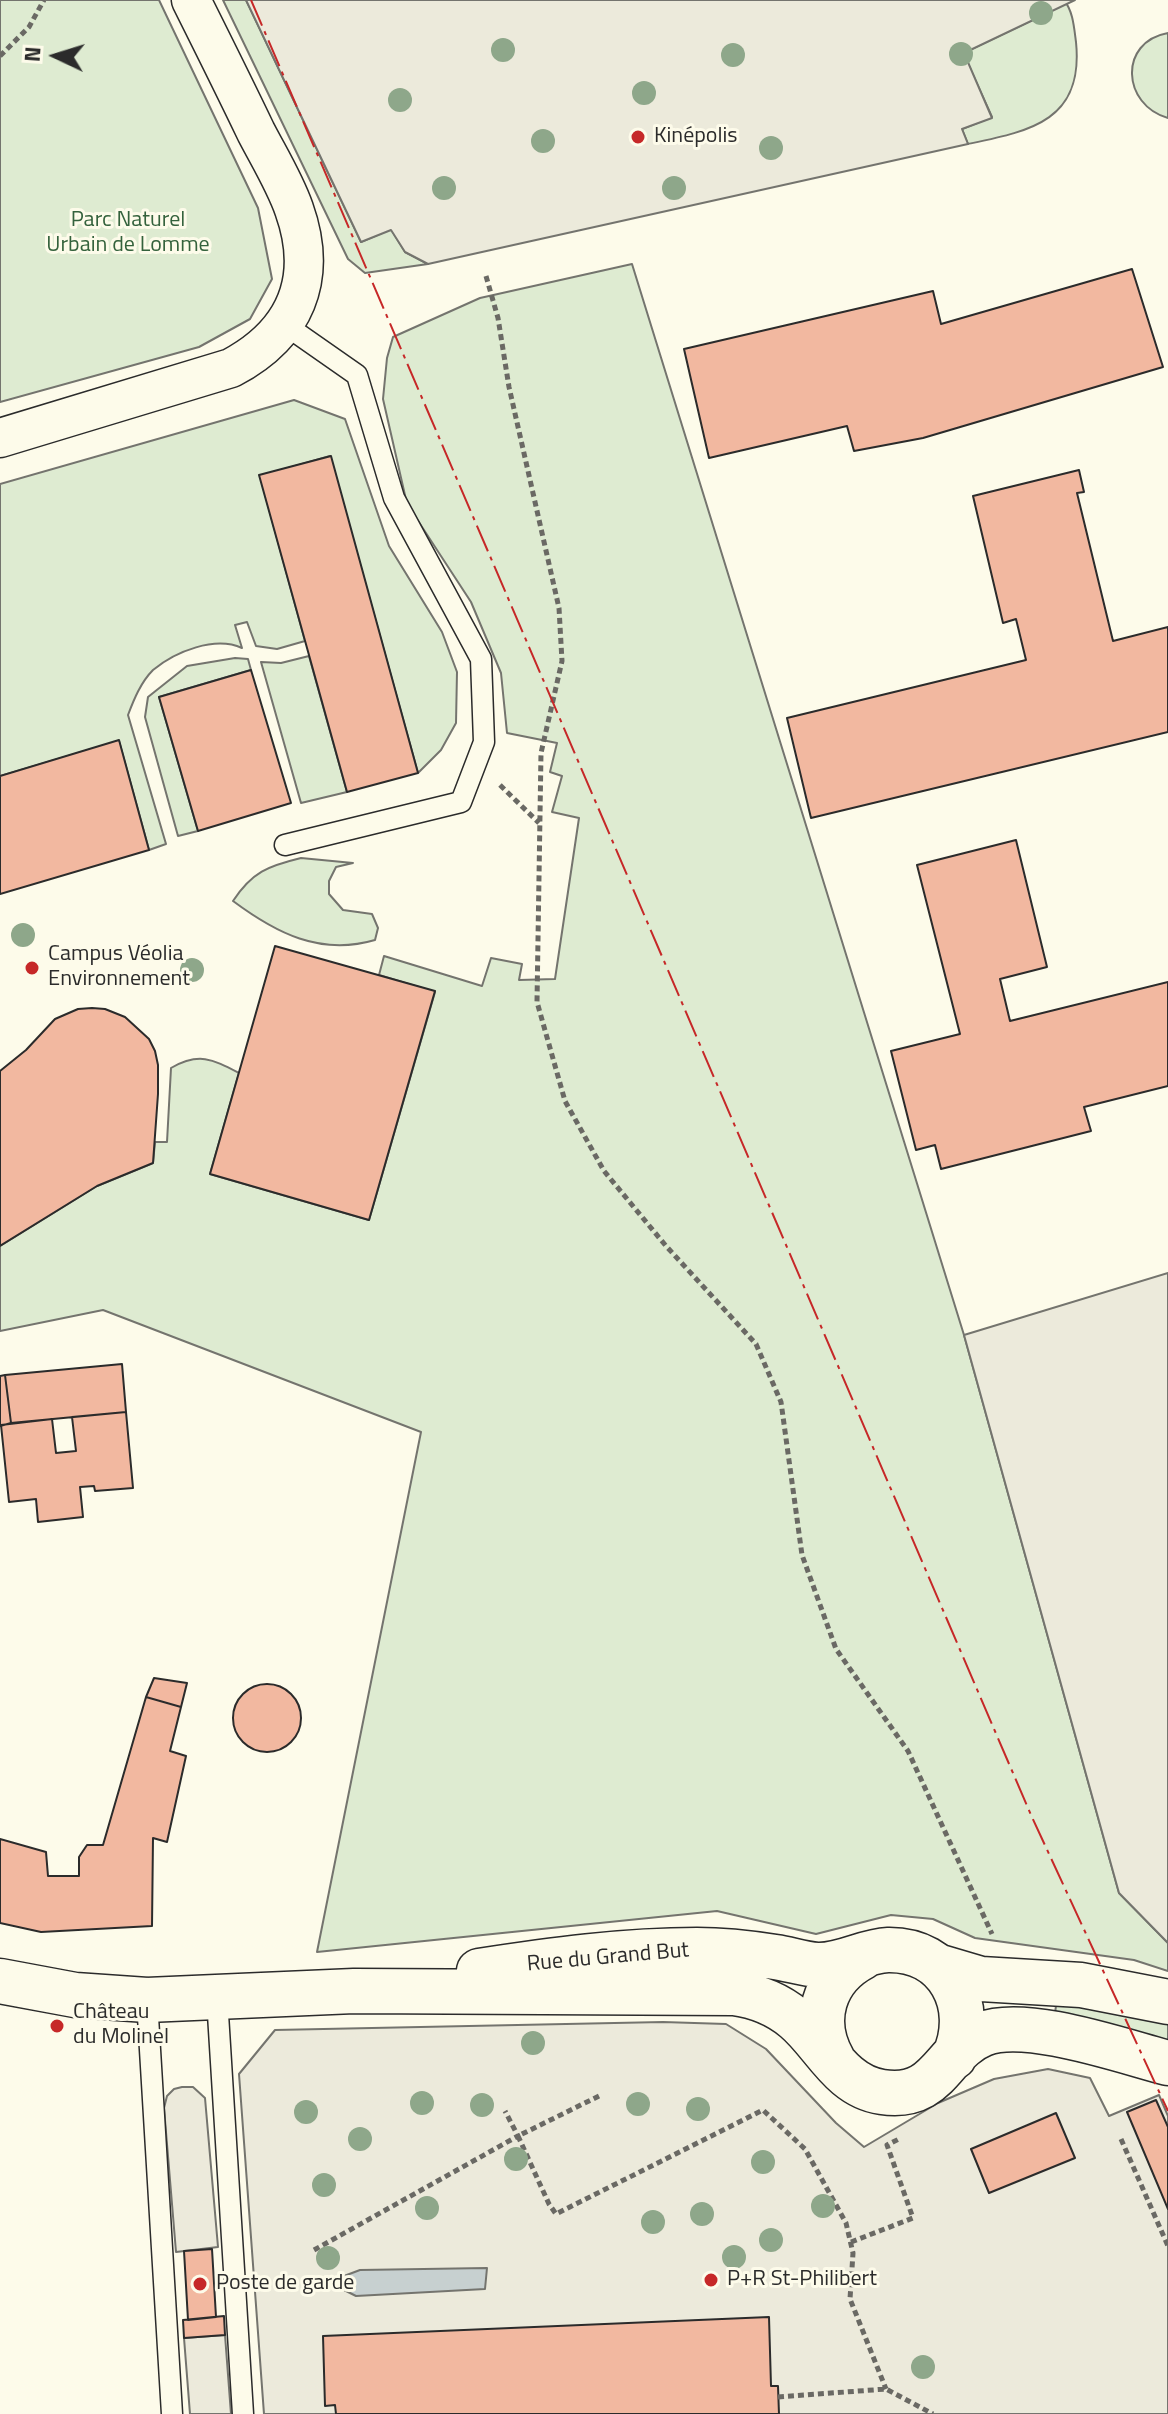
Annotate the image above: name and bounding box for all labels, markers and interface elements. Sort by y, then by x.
north arrow [16,16,96,96]
text: N [15,46,50,63]
place label: Kinépolis [654,124,738,150]
marker: Kinépolis [629,128,647,146]
park label: Parc Naturel Urbain de Lomme [46,208,210,260]
place label: Campus Véolia Environnement [48,942,190,994]
marker: Campus Véolia Environnement [23,959,41,977]
street label: Rue du Grand But [526,1938,690,1978]
place label: Château du Molinel [73,2000,169,2052]
marker: Château du Molinel [48,2017,66,2035]
place label: P+R St-Philibert [727,2267,877,2293]
place label: Poste de garde [216,2271,354,2297]
marker: P+R St-Philibert [702,2271,720,2289]
marker: Poste de garde [191,2275,209,2293]

